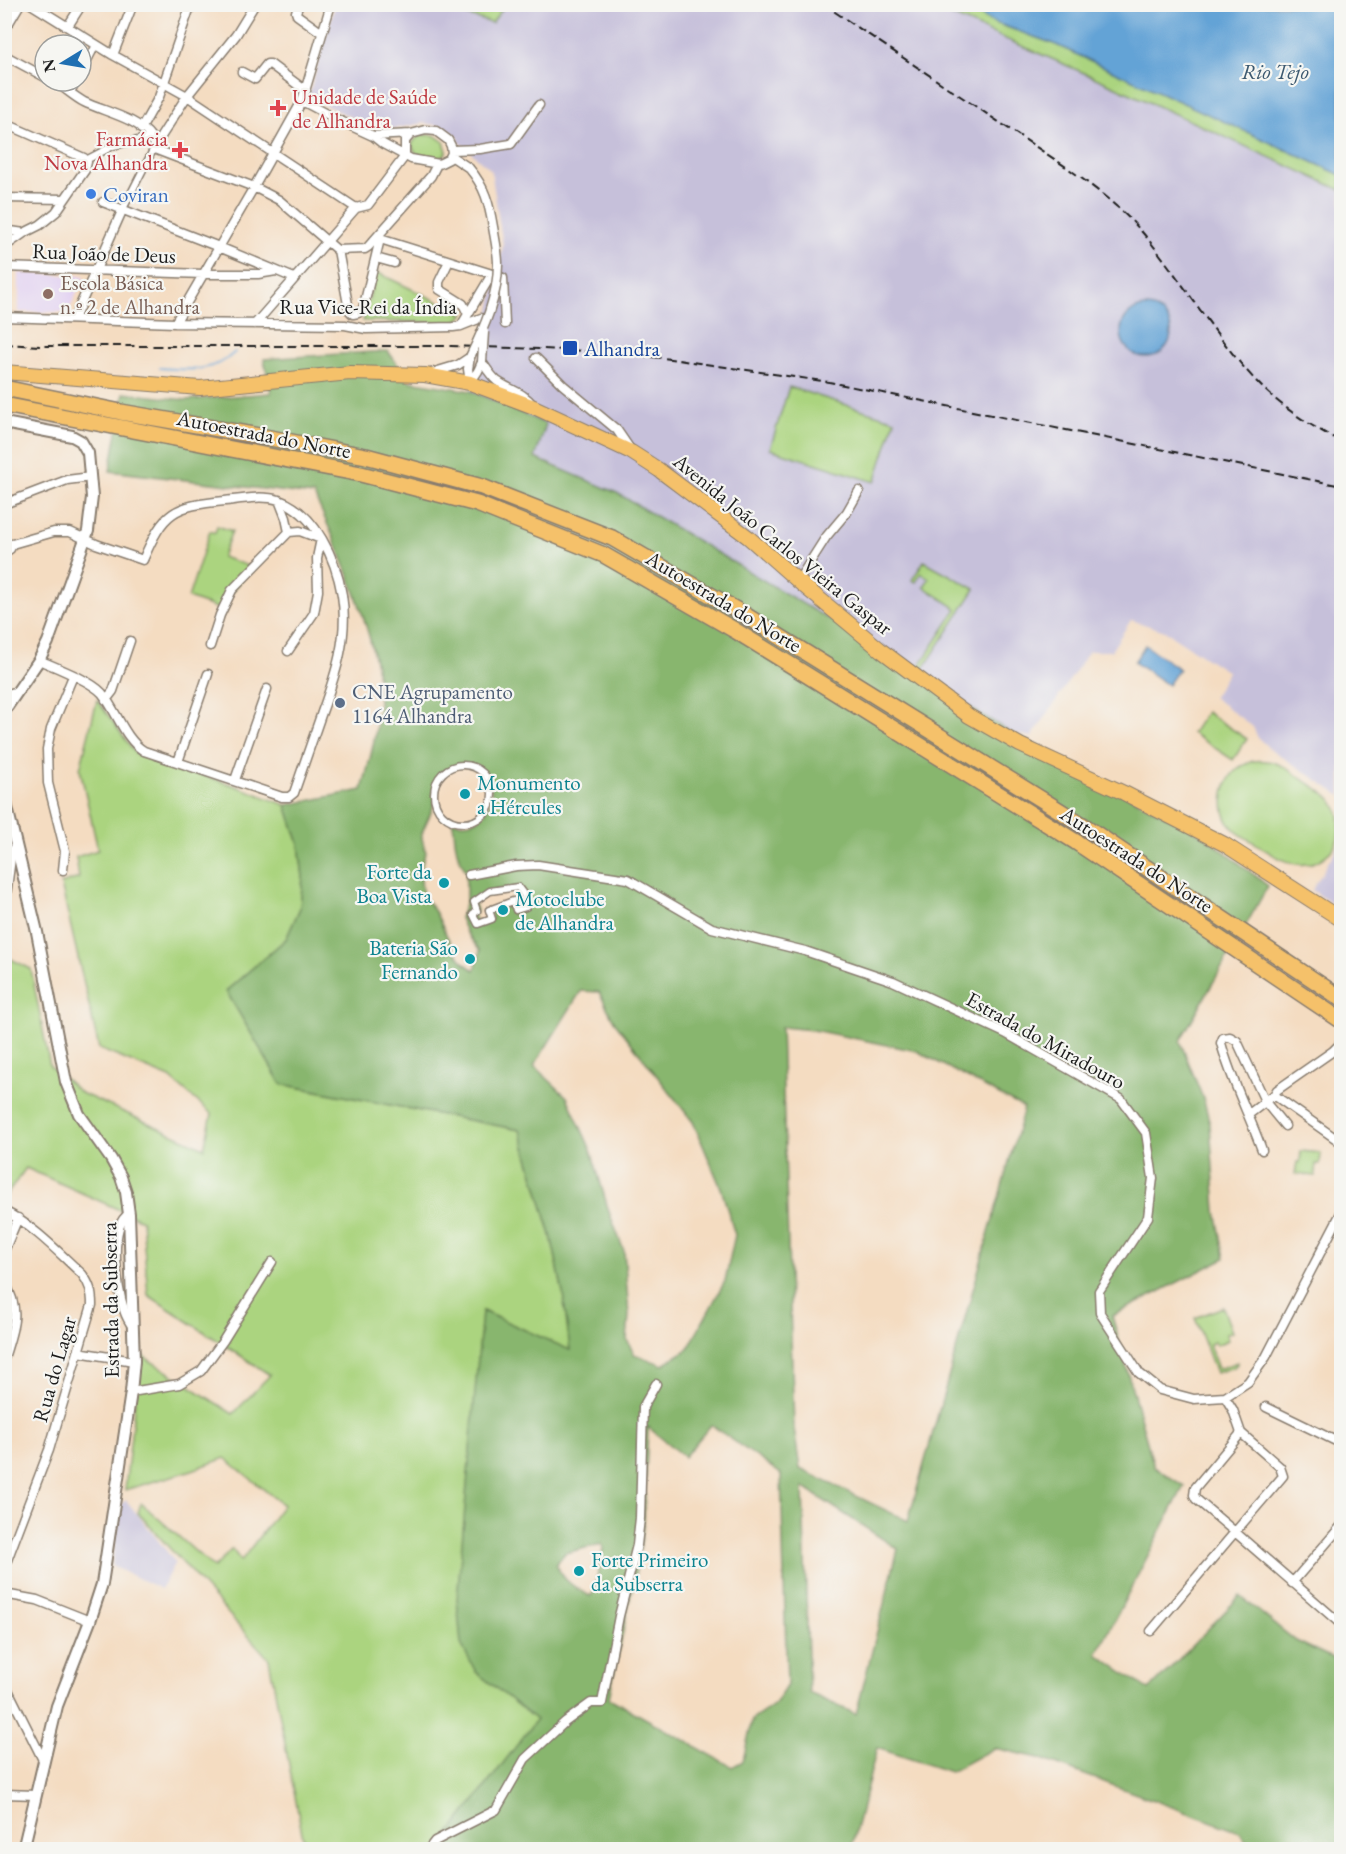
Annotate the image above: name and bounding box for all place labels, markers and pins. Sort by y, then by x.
place label: Unidade de Saúde de Alhandra [292,83,437,134]
marker: Unidade de Saúde de Alhandra [269,99,287,117]
place label: Farmácia Nova Alhandra [44,125,169,176]
marker: Farmácia Nova Alhandra [173,143,187,157]
place label: Coviran [103,181,169,208]
marker: Coviran [84,187,98,201]
place label: Escola Básica n.º 2 de Alhandra [60,269,200,320]
marker: Escola Básica n.º 2 de Alhandra [41,287,55,301]
place label: Alhandra [583,335,660,362]
marker: Alhandra [561,339,579,357]
place label: CNE Agrupamento 1164 Alhandra [352,678,513,729]
marker: CNE Agrupamento 1164 Alhandra [333,696,347,710]
place label: Monumento a Hércules [477,769,581,820]
marker: Monumento a Hércules [458,787,472,801]
place label: Forte da Boa Vista [357,858,433,909]
marker: Forte da Boa Vista [437,876,451,890]
place label: Motoclube de Alhandra [515,885,615,936]
marker: Motoclube de Alhandra [496,903,510,917]
place label: Bateria São Fernando [369,934,458,985]
marker: Bateria São Fernando [463,952,477,966]
place label: Forte Primeiro da Subserra [591,1546,708,1597]
marker: Forte Primeiro da Subserra [572,1564,586,1578]

